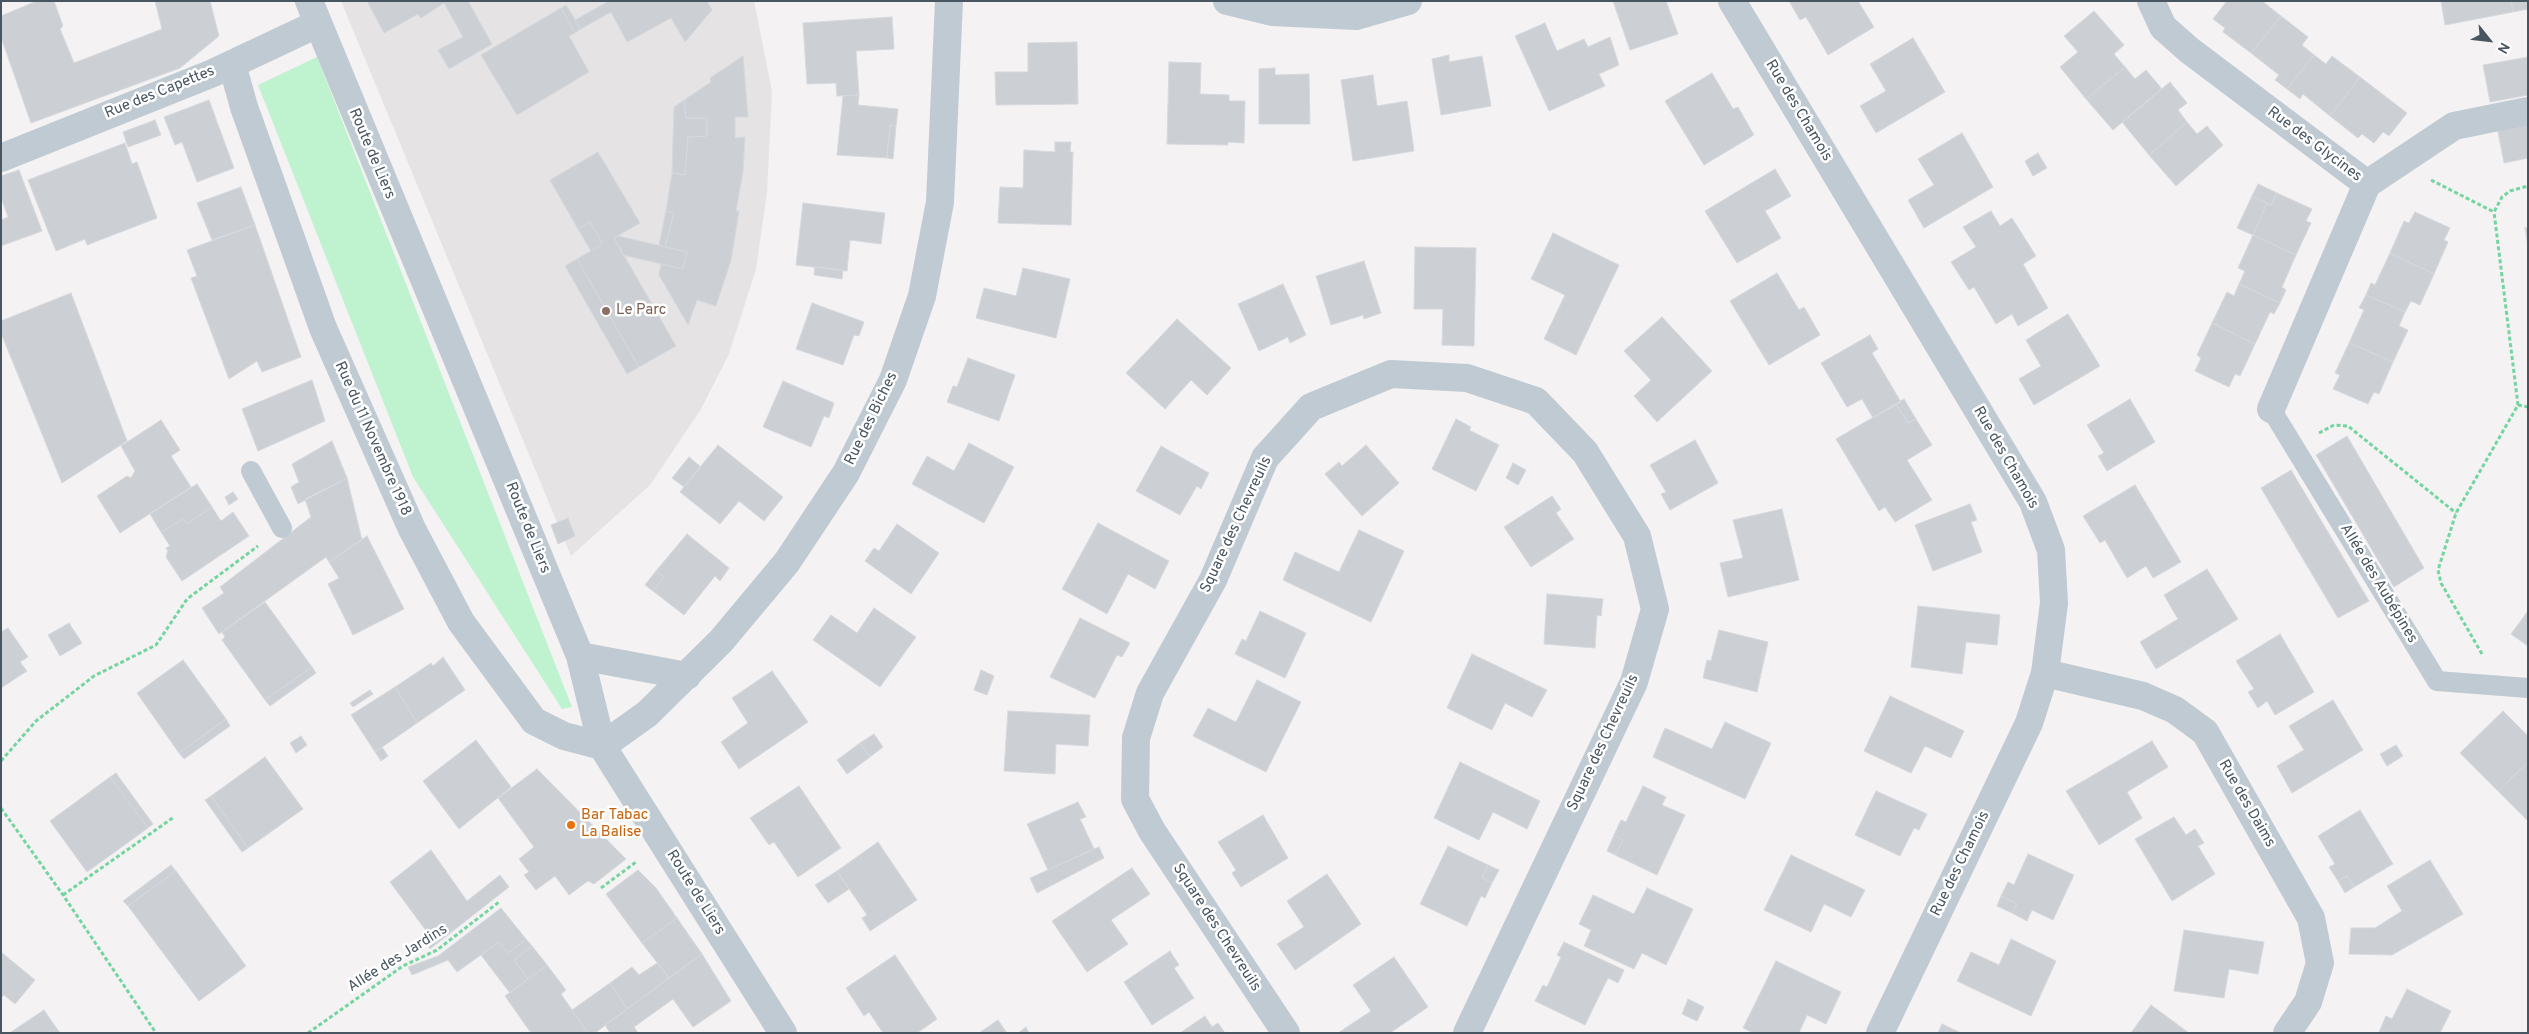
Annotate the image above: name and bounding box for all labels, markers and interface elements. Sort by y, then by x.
north arrow [2464,15,2514,65]
text: N [2493,39,2512,56]
street label: Rue des Chamois [1761,57,1835,165]
street label: Rue des Capettes [102,63,218,123]
street label: Rue des Glycines [2263,104,2365,186]
street label: Route de Liers [344,106,398,202]
place label: Le Parc [616,302,666,320]
marker: Le Parc [600,305,612,317]
street label: Rue du 11 Novembre 1918 [330,359,414,519]
street label: Rue des Biches [842,369,902,469]
street label: Rue des Chamois [1968,404,2042,512]
street label: Square des Chevreuils [1197,454,1277,596]
street label: Route de Liers [501,480,553,576]
street label: Allée des Aubépines [2335,521,2421,647]
street label: Square des Chevreuils [1564,672,1644,814]
street label: Rue des Daims [2214,757,2278,851]
place label: Bar Tabac La Balise [581,807,648,842]
street label: Rue des Chamois [1928,808,1994,920]
marker: Bar Tabac La Balise [565,819,577,831]
street label: Route de Liers [662,847,728,939]
street label: Square des Chevreuils [1168,861,1264,995]
street label: Allée des Jardins [345,921,451,997]

